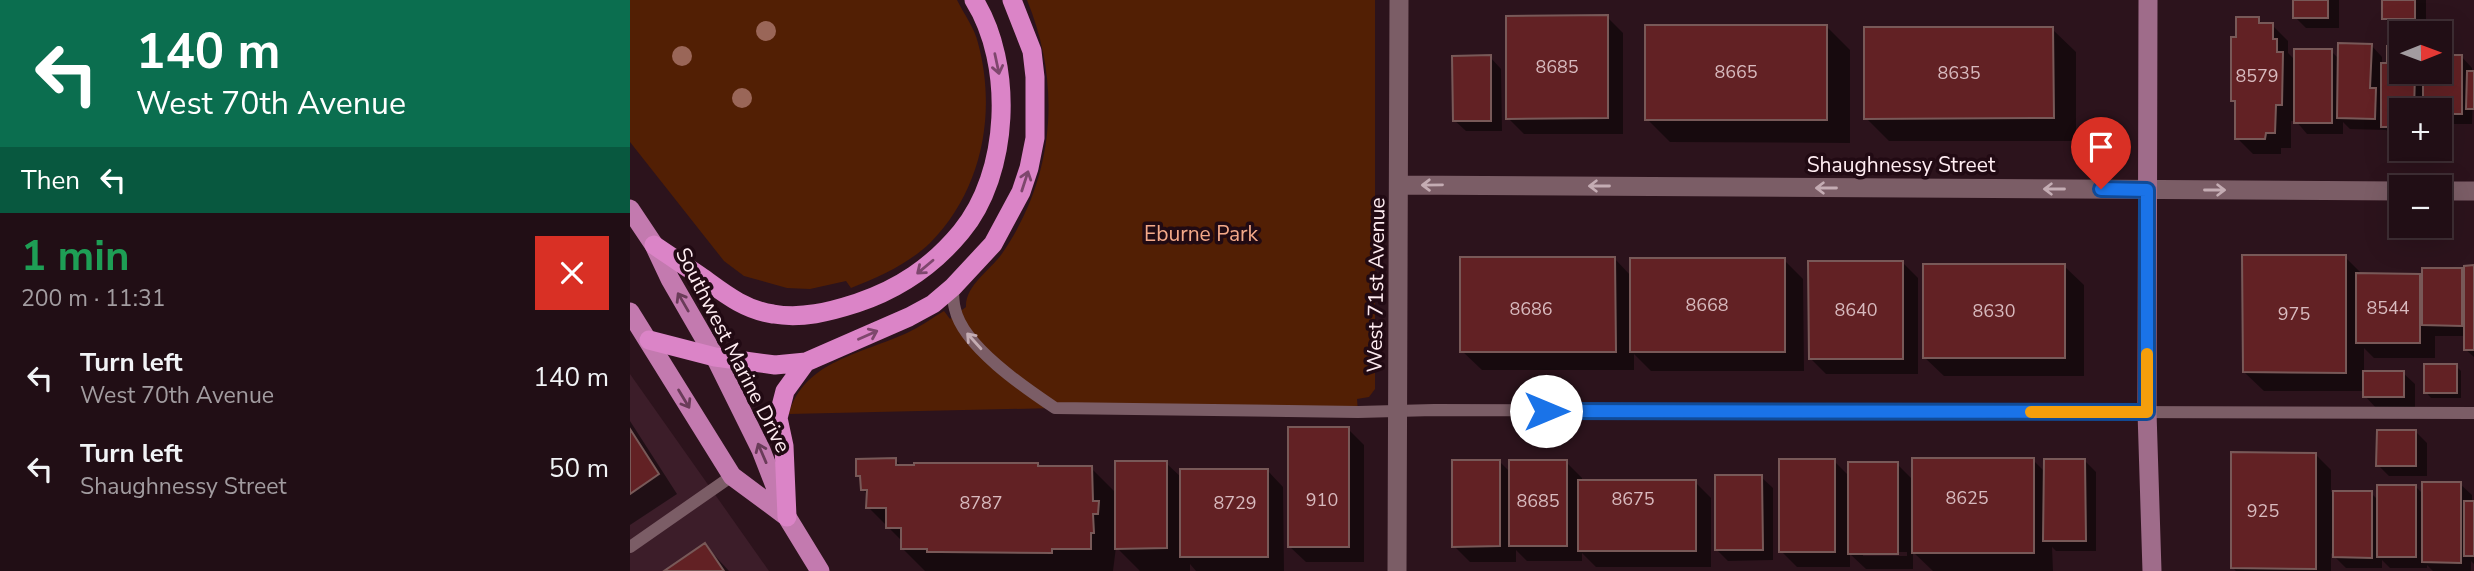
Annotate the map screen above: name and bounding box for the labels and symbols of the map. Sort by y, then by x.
north arrow [2389,21,2452,84]
one-way arrow [991,52,1005,75]
house number: 8685 [1535,55,1579,79]
house number: 8665 [1714,60,1758,84]
house number: 8635 [1937,61,1981,85]
house number: 8579 [2235,64,2279,88]
pin [2071,117,2131,189]
street label: Shaughnessy Street [1807,151,1996,179]
one-way arrow [1020,170,1032,192]
one-way arrow [1421,178,1444,192]
one-way arrow [1588,179,1611,193]
one-way arrow [1815,181,1838,194]
one-way arrow [2043,182,2066,196]
one-way arrow [2203,183,2226,197]
street label: West 71st Avenue [1360,197,1392,373]
park label: Eburne Park [1144,220,1259,248]
street label: Southwest Marine Drive [669,243,797,457]
one-way arrow [916,259,934,275]
one-way arrow [676,292,690,312]
house number: 8668 [1685,293,1729,317]
house number: 8544 [2366,296,2410,320]
house number: 8686 [1509,297,1553,321]
house number: 8640 [1834,298,1878,322]
house number: 8630 [1972,299,2016,323]
house number: 975 [2278,302,2310,326]
one-way arrow [857,327,878,340]
one-way arrow [966,333,983,350]
position arrow [1509,374,1583,448]
one-way arrow [678,388,692,408]
one-way arrow [755,443,768,465]
house number: 8625 [1945,486,1989,510]
house number: 8675 [1611,487,1655,511]
house number: 910 [1306,488,1338,512]
house number: 8685 [1516,489,1560,513]
house number: 8787 [959,491,1003,515]
house number: 8729 [1213,491,1257,515]
house number: 925 [2247,499,2279,523]

